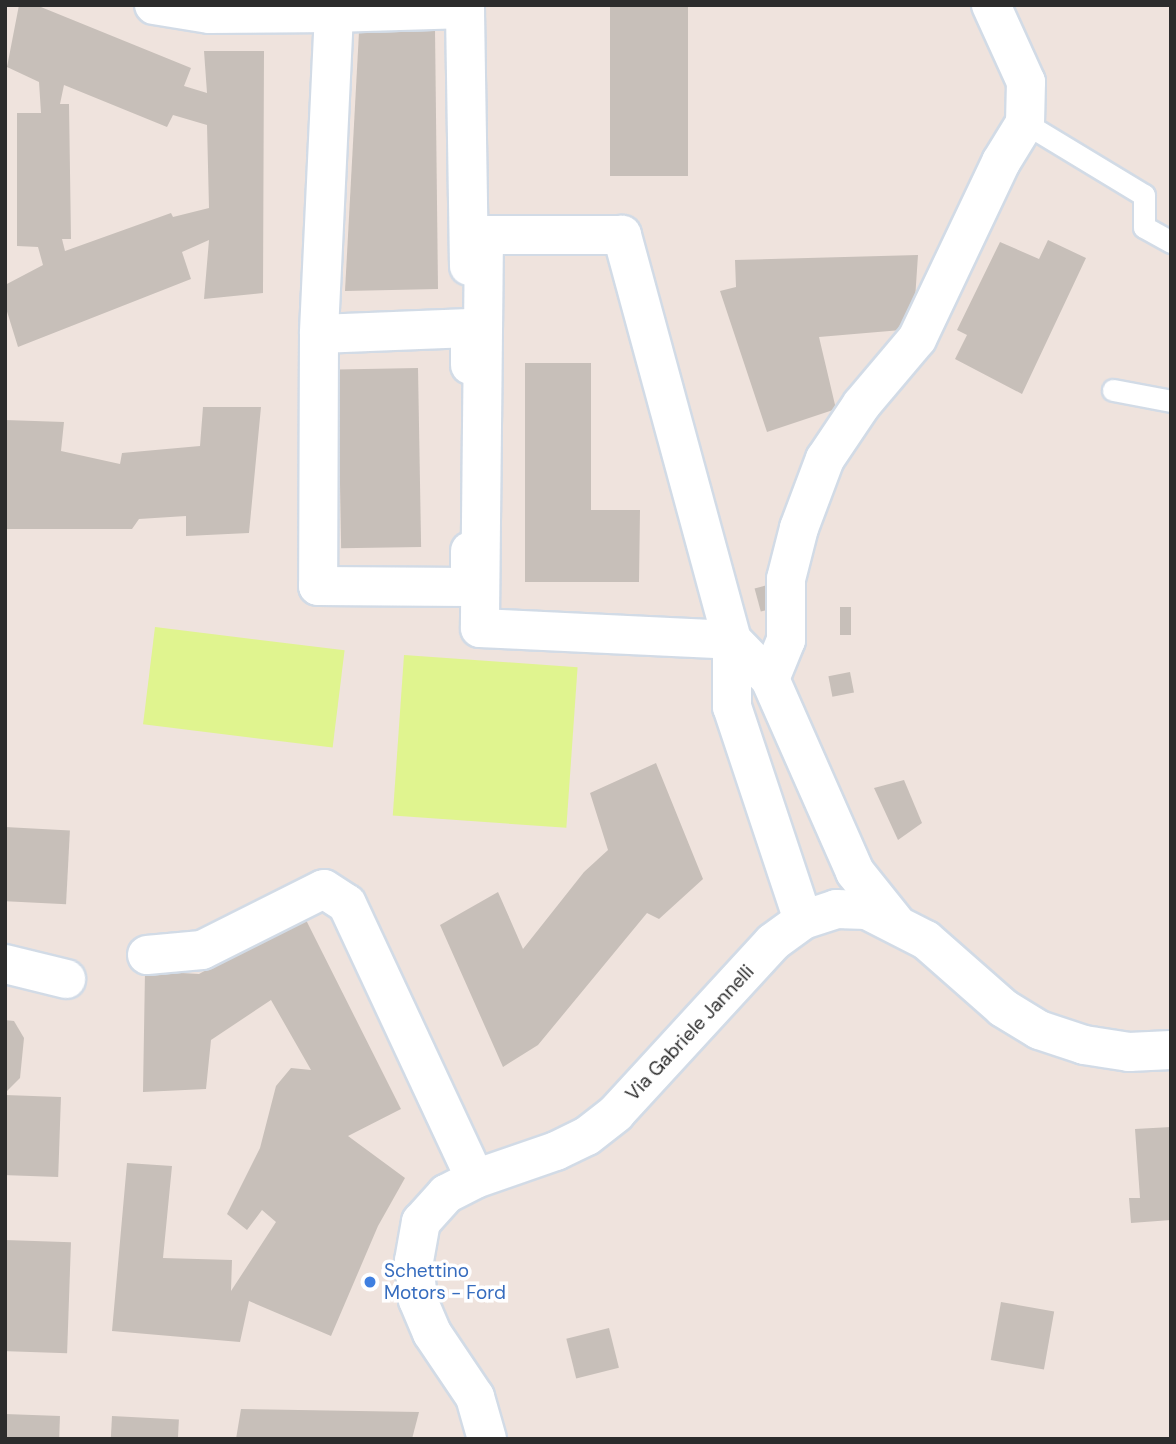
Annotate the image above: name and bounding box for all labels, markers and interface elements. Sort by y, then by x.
street label: Via Gabriele Jannelli [621,960,759,1106]
place label: Schettino Motors - Ford [384,1260,506,1304]
marker: Schettino Motors - Ford [362,1274,378,1290]

